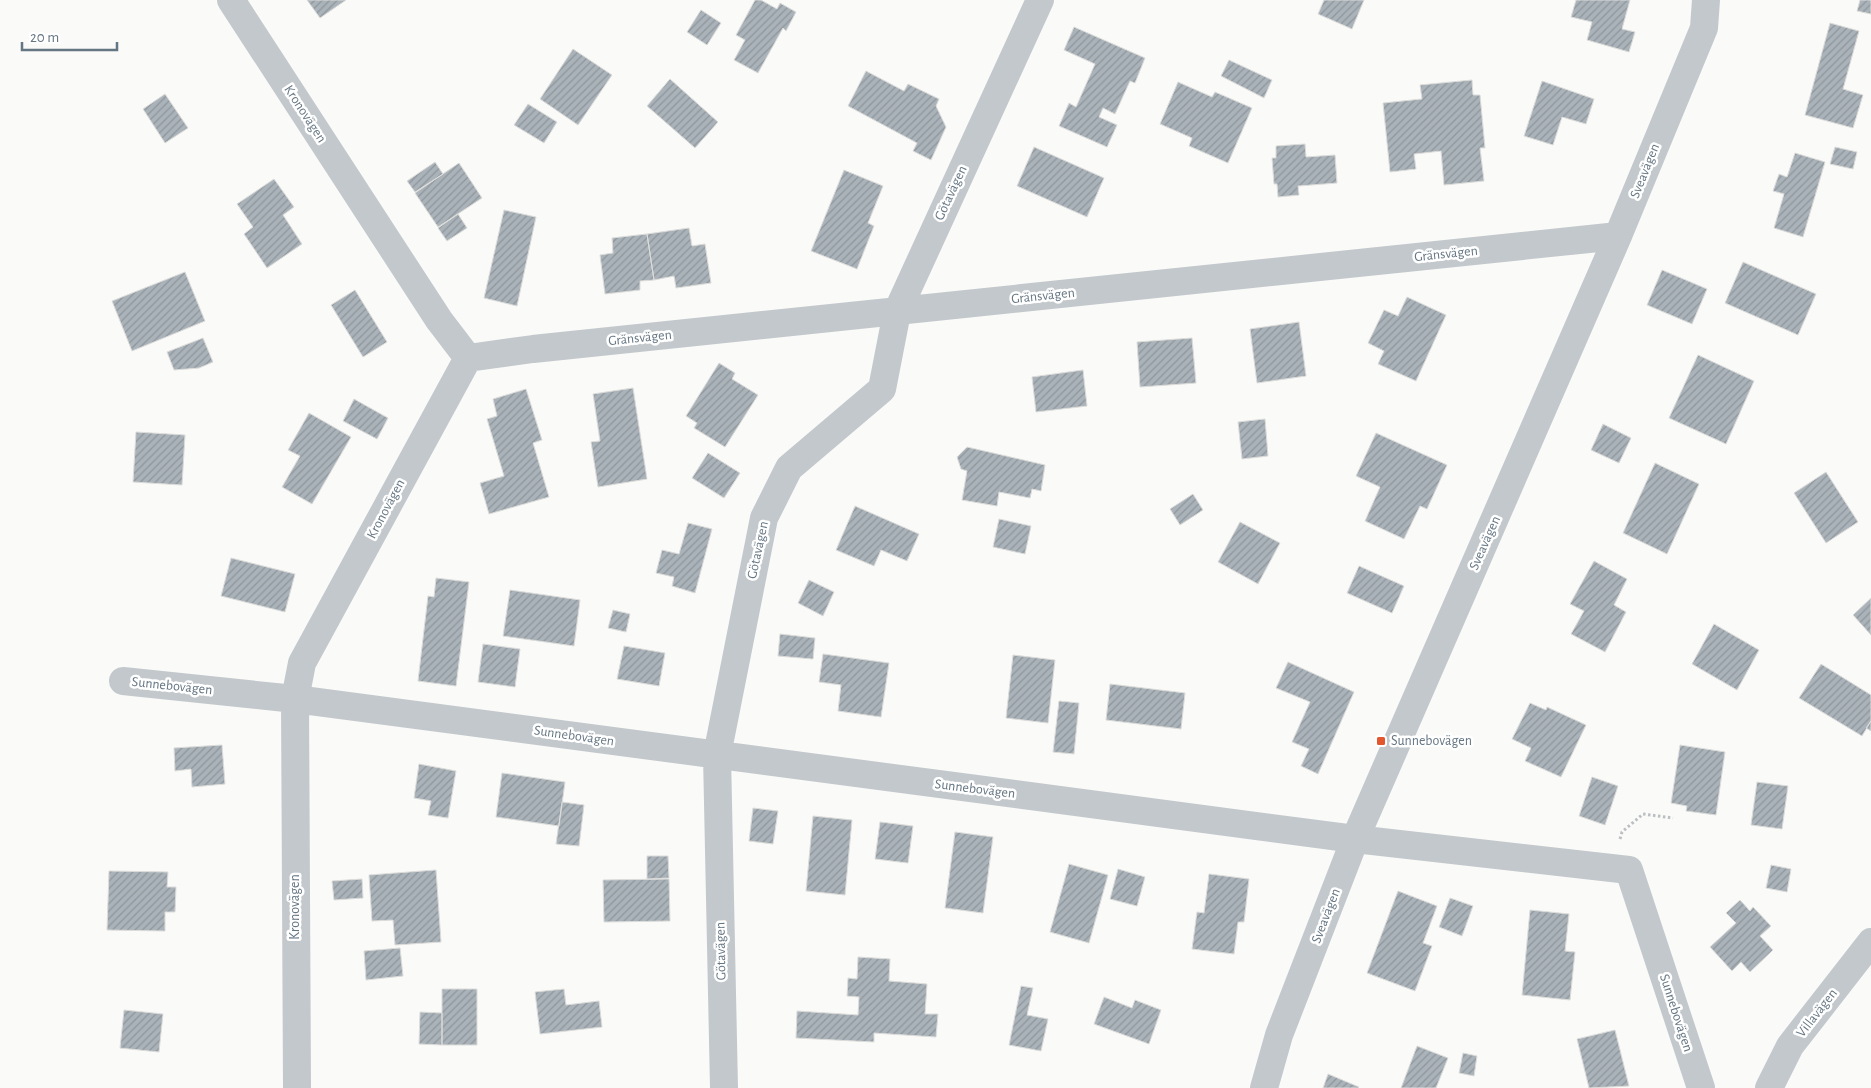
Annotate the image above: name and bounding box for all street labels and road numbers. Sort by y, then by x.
street label: Kronovägen [281,83,329,145]
street label: Sveavägen [1628,142,1662,200]
street label: Götavägen [932,164,970,222]
street label: Gränsvägen [1413,244,1479,264]
street label: Gränsvägen [1010,286,1076,306]
street label: Gränsvägen [607,328,673,348]
street label: Kronovägen [364,477,408,541]
street label: Sveavägen [1467,514,1503,572]
street label: Götavägen [745,520,771,580]
street label: Sunnebovägen [131,675,213,697]
street label: Sunnebovägen [533,723,615,749]
street label: Sunnebovägen [934,777,1016,801]
street label: Kronovägen [288,874,302,940]
street label: Sveavägen [1309,887,1343,945]
street label: Götavägen [713,922,729,980]
street label: Sunnebovägen [1657,972,1695,1054]
street label: Villavägen [1794,986,1840,1040]

